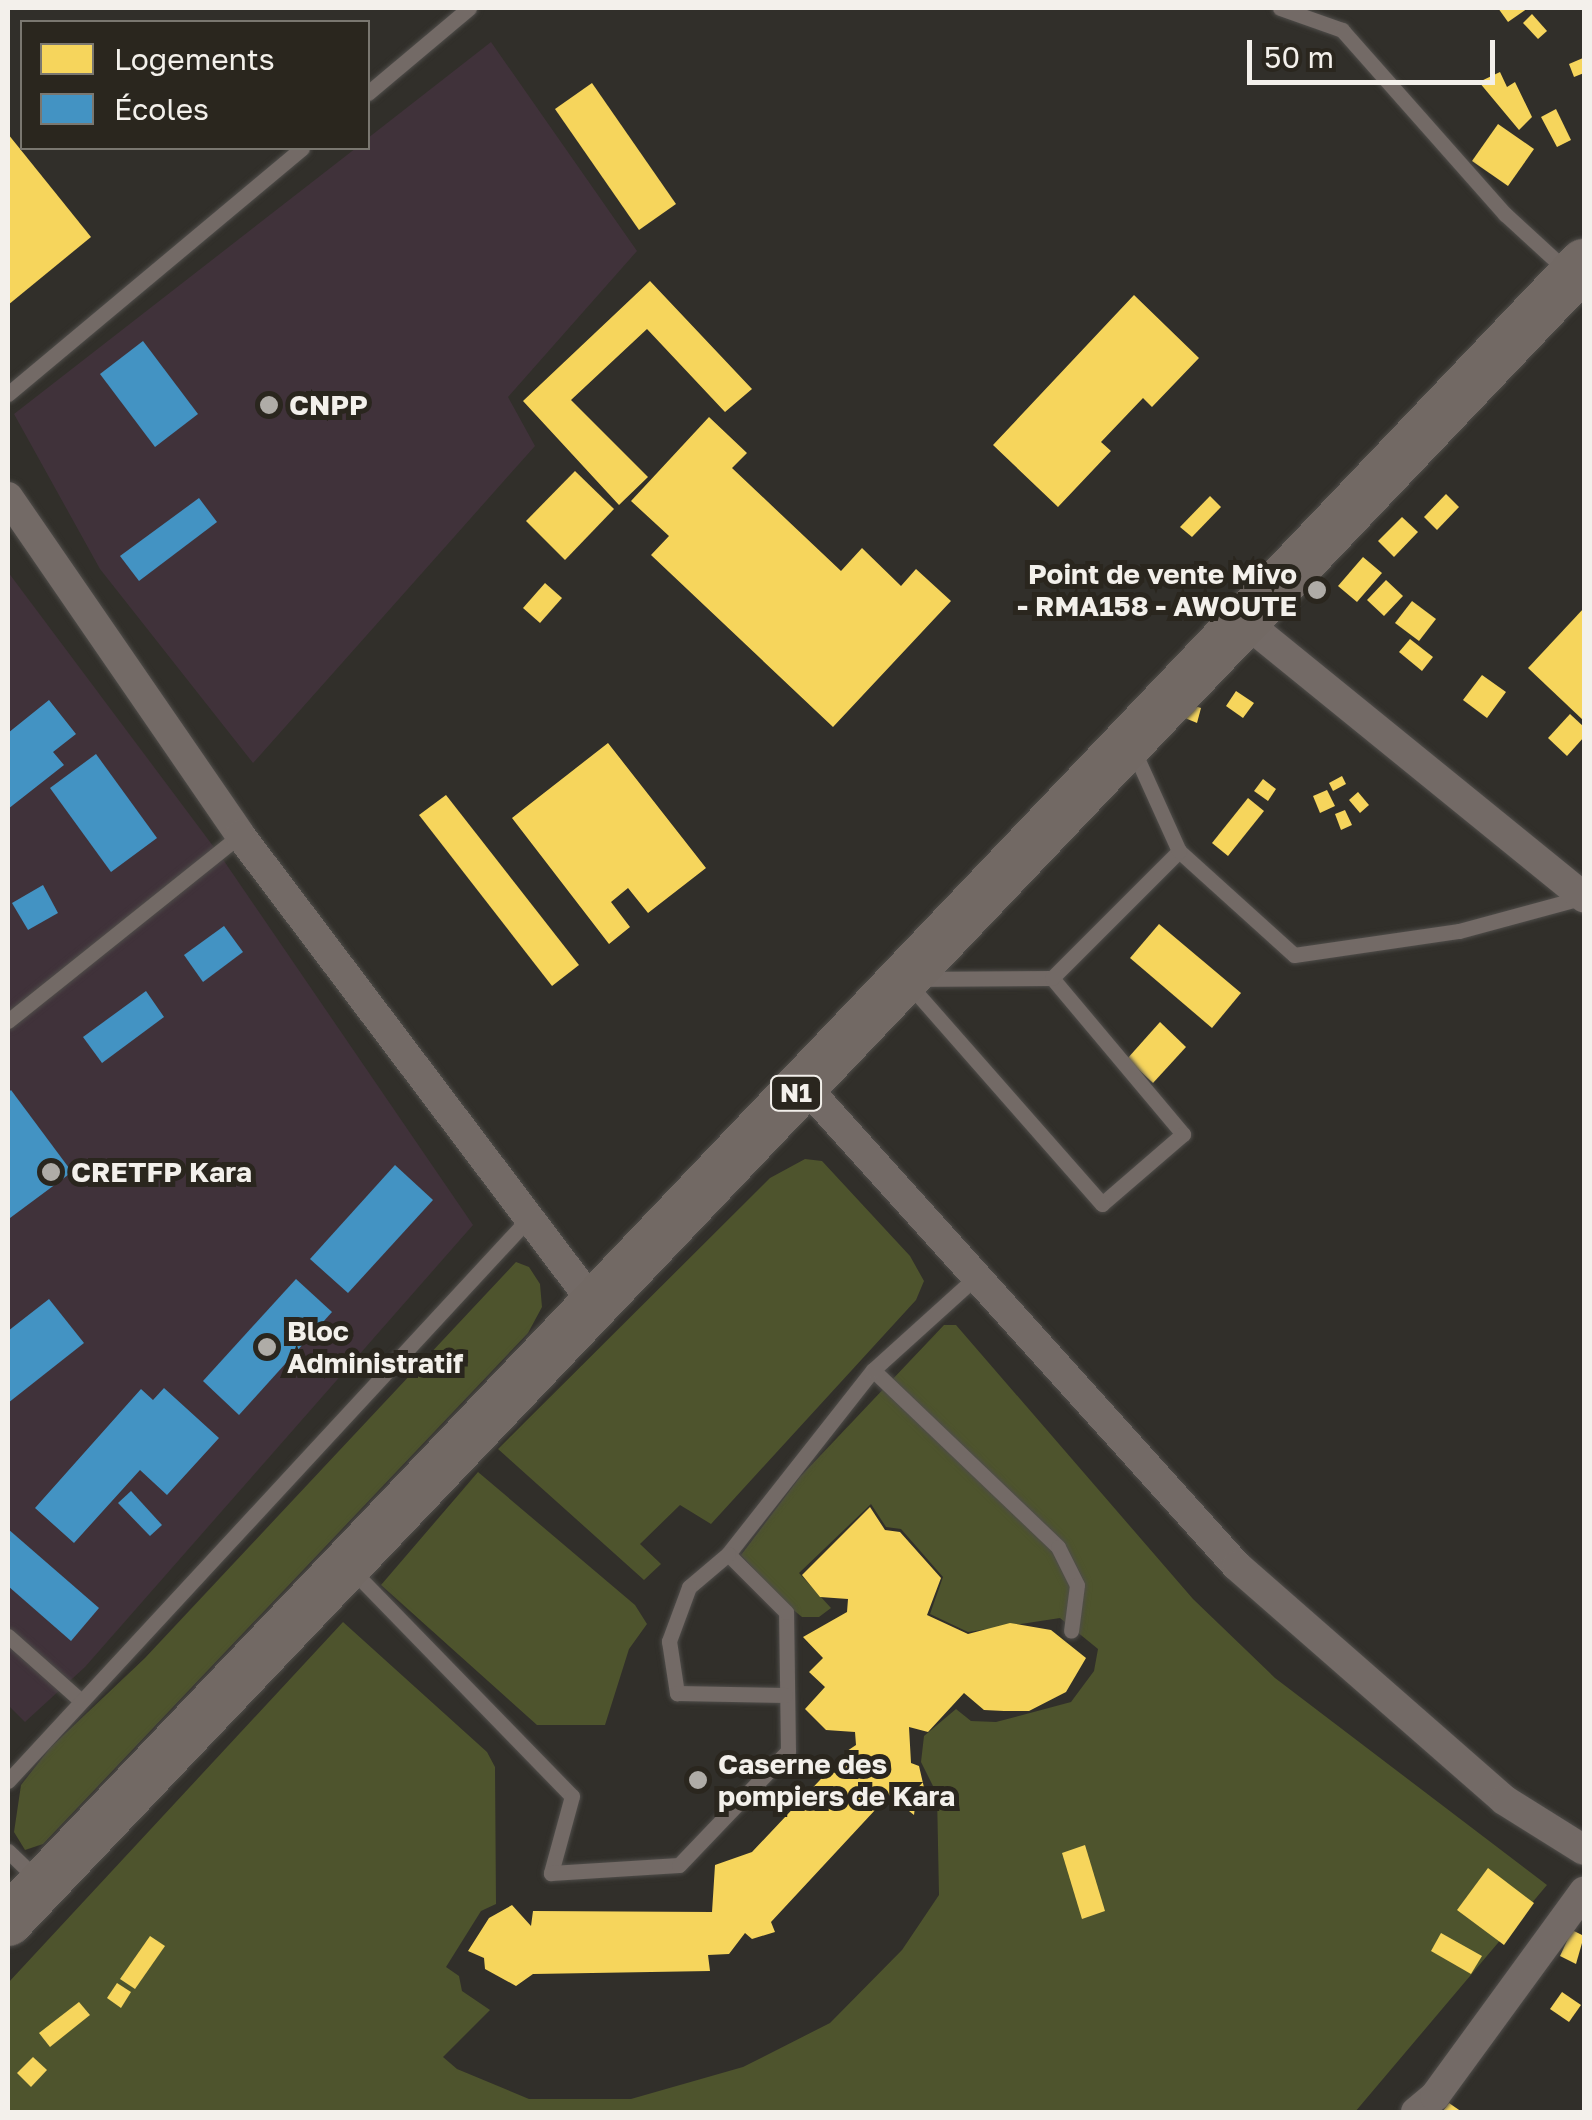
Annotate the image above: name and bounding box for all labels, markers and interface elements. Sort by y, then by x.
legend [20,20,370,150]
scale bar [1252,20,1500,82]
text: 50 m [1264,39,1334,75]
text: Logements [114,41,275,77]
text: Écoles [114,91,209,127]
place label: CNPP [289,388,368,422]
marker: CNPP [258,394,280,416]
place label: Point de vente Mivo - RMA158 - AWOUTE [1017,557,1297,623]
marker: Point de vente Mivo - RMA158 - AWOUTE [1306,579,1328,601]
road number: N1 [768,1073,824,1113]
place label: CRETFP Kara [71,1155,252,1189]
marker: CRETFP Kara [40,1161,62,1183]
place label: Bloc Administratif [287,1314,463,1380]
marker: Bloc Administratif [256,1336,278,1358]
place label: Caserne des pompiers de Kara [718,1747,955,1813]
marker: Caserne des pompiers de Kara [687,1769,709,1791]

